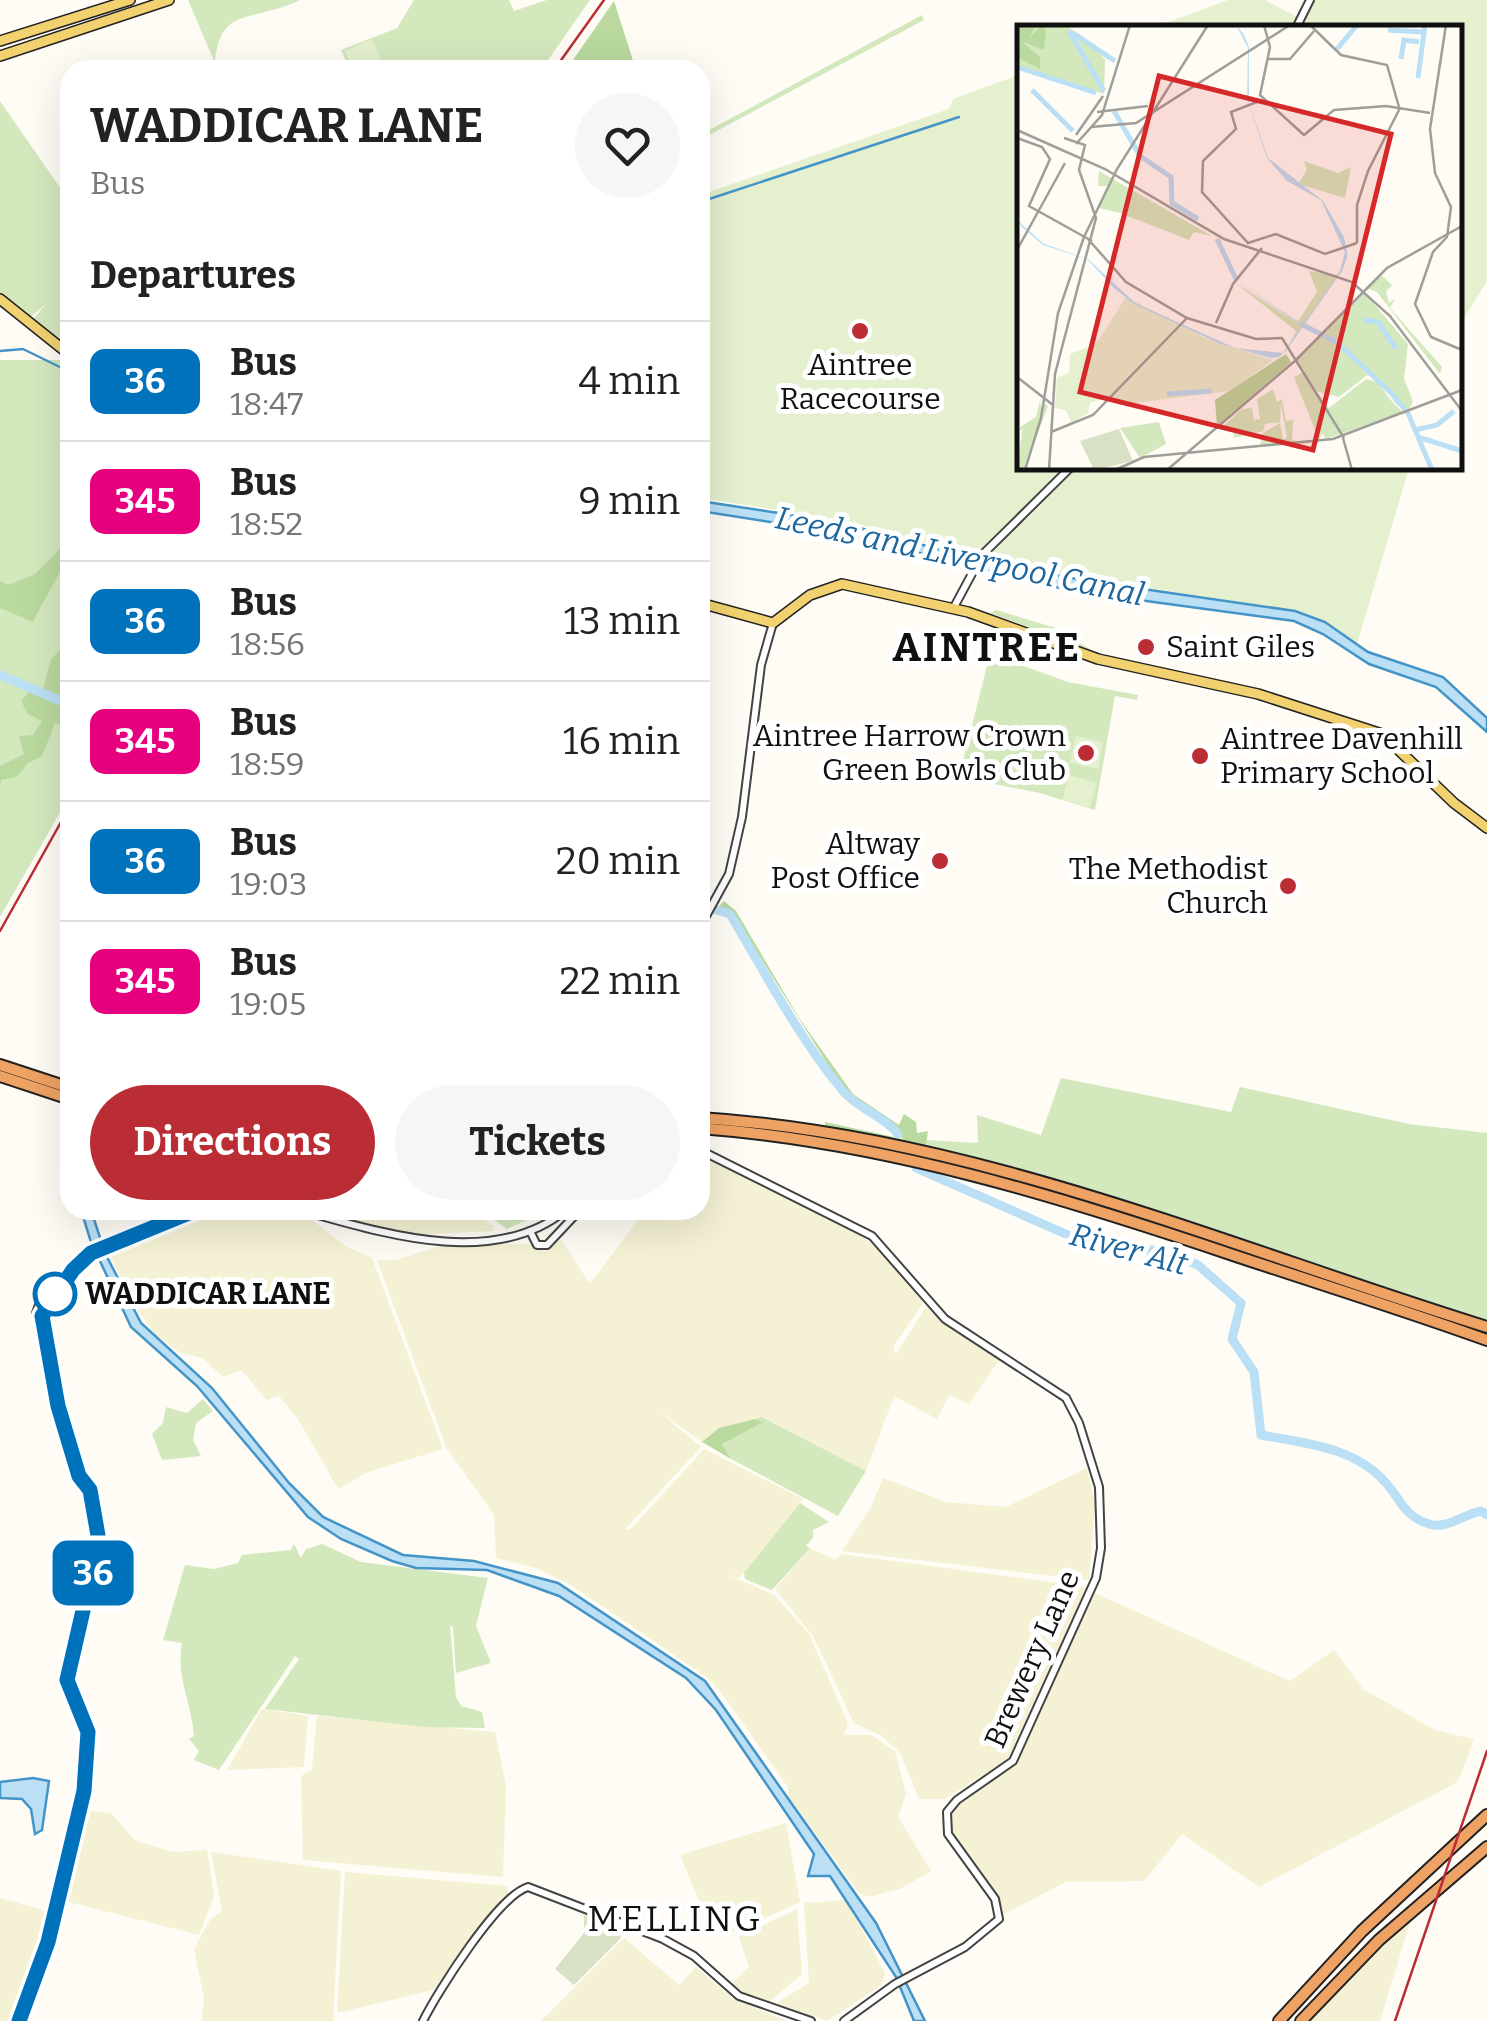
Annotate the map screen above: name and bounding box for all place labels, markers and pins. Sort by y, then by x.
marker: Aintree Racecourse [849,320,871,342]
place label: Aintree Racecourse [779,347,941,417]
place label: Saint Giles [1166,629,1315,665]
marker: Saint Giles [1135,636,1157,658]
place label: Aintree Harrow Crown Green Bowls Club [753,718,1066,788]
place label: Aintree Davenhill Primary School [1220,721,1463,791]
marker: Aintree Harrow Crown Green Bowls Club [1075,742,1097,764]
marker: Aintree Davenhill Primary School [1189,745,1211,767]
place label: Altway Post Office [771,826,920,896]
marker: Altway Post Office [929,850,951,872]
place label: The Methodist Church [1069,851,1268,921]
marker: The Methodist Church [1277,875,1299,897]
marker: WADDICAR LANE [34,1273,76,1315]
place label: WADDICAR LANE [85,1276,331,1312]

